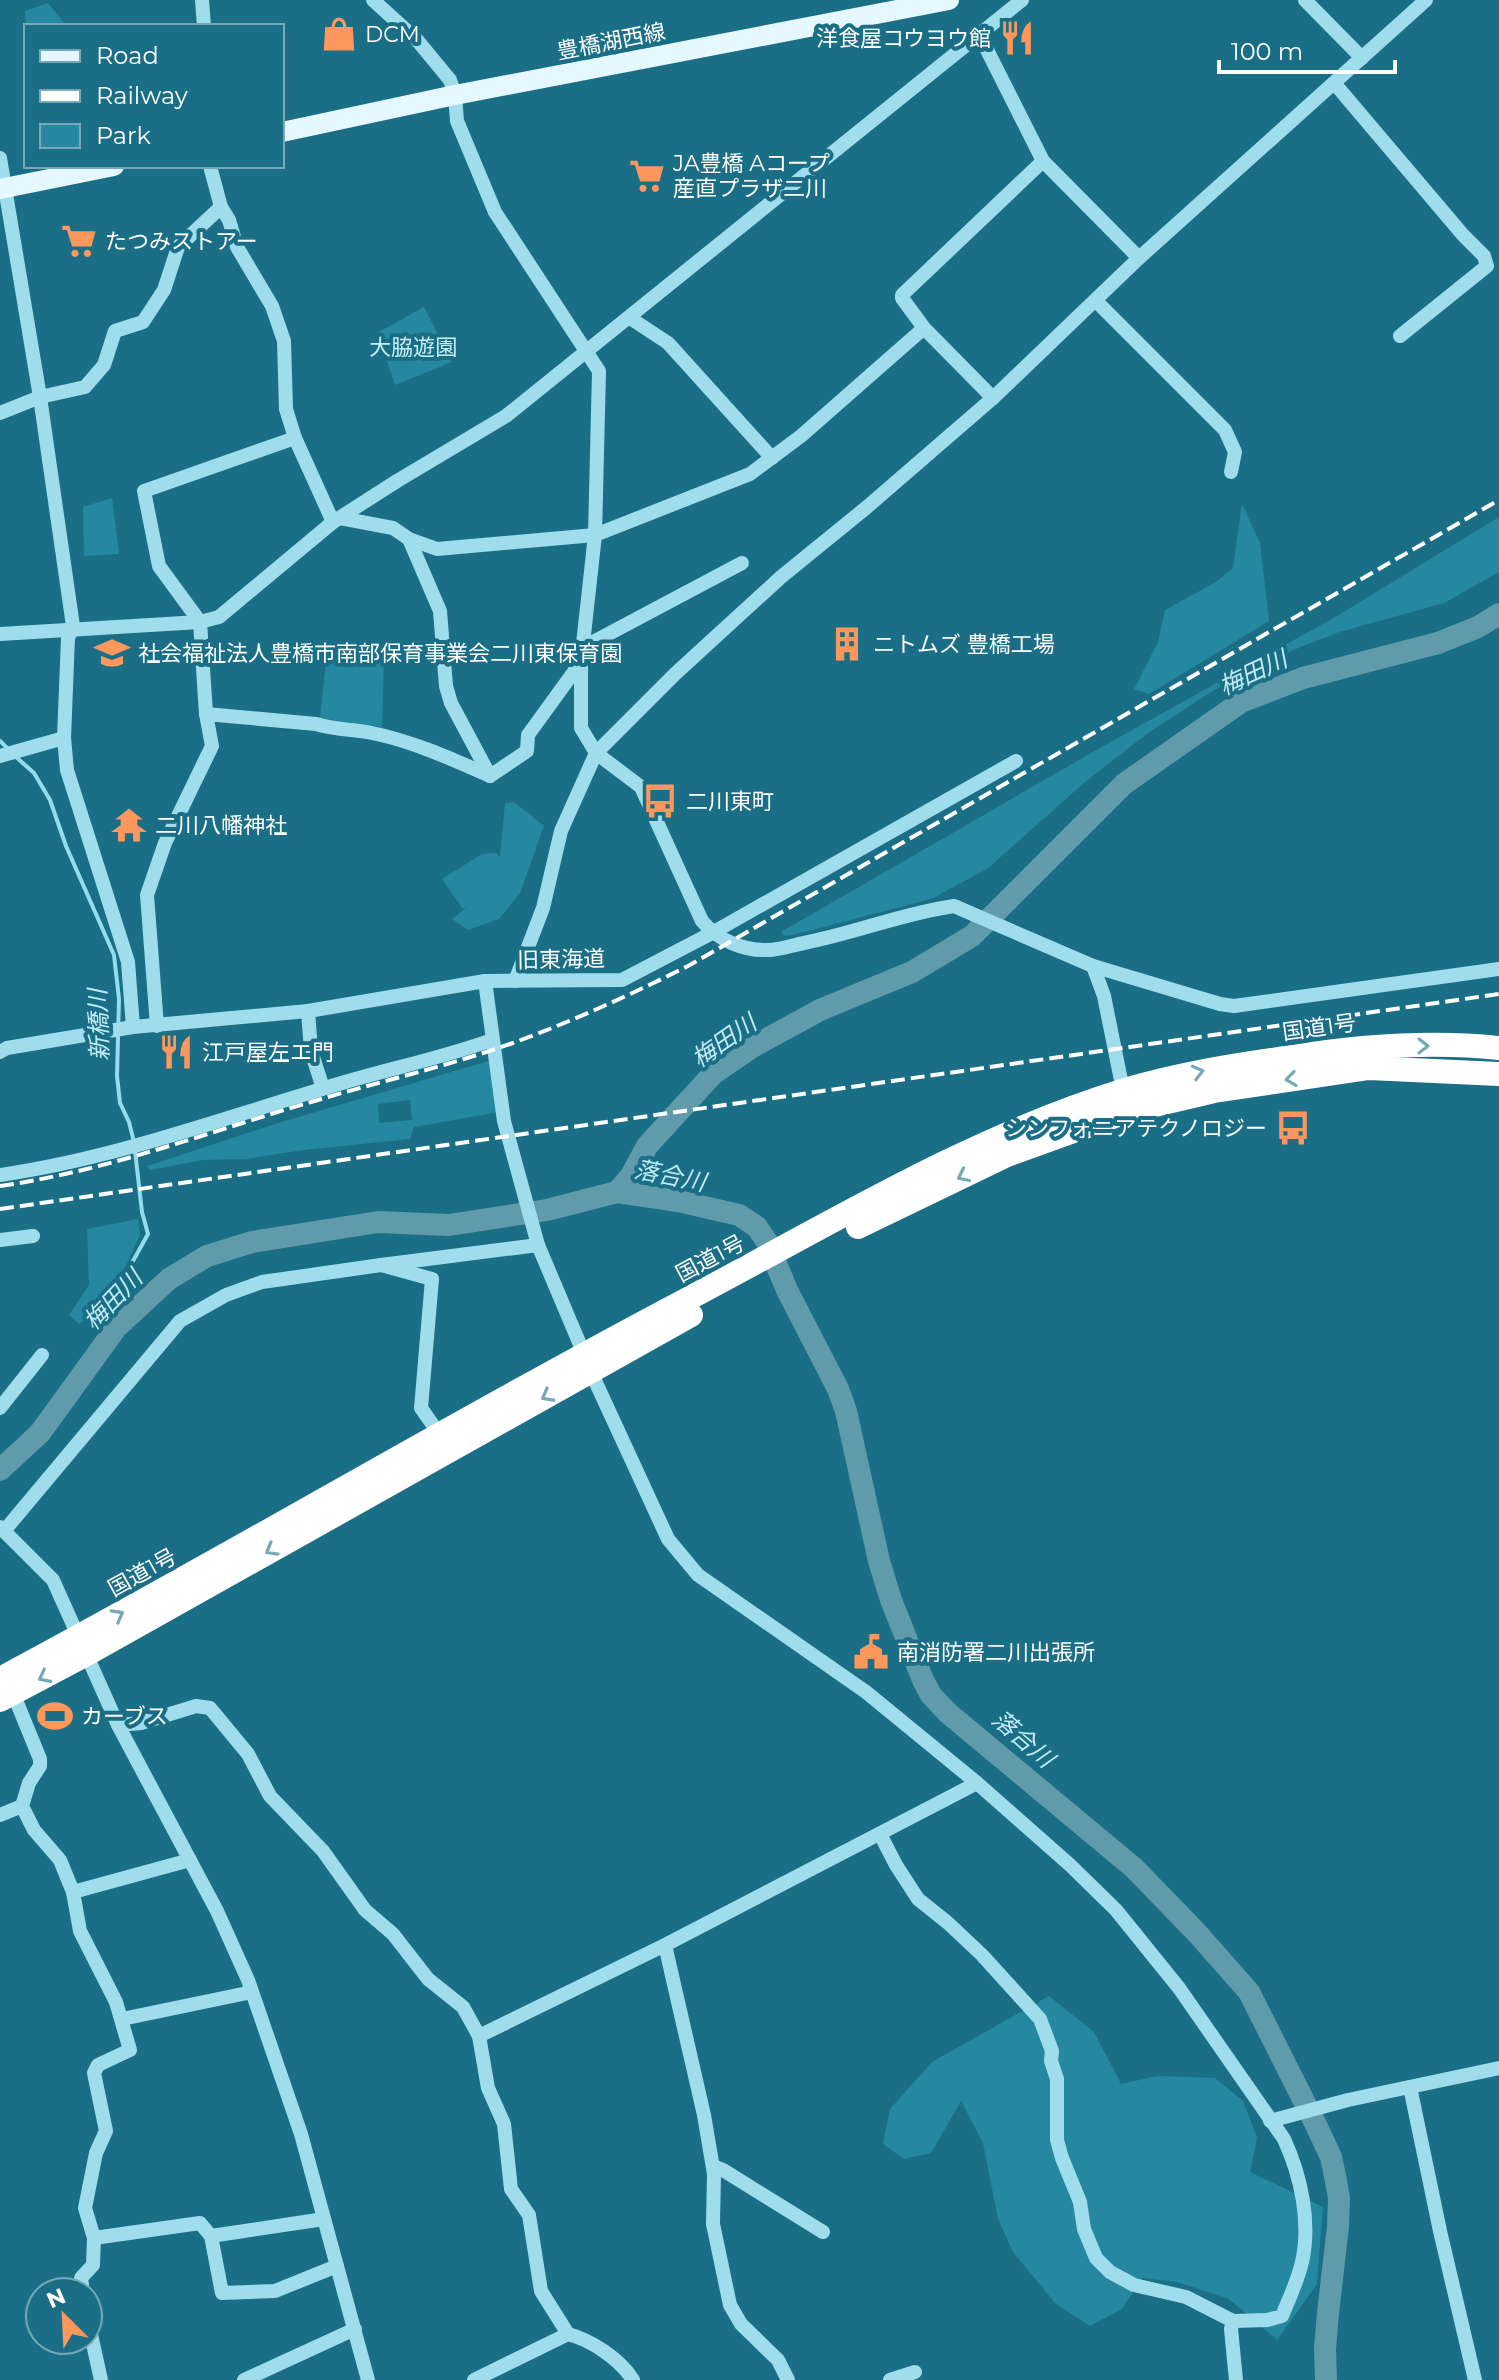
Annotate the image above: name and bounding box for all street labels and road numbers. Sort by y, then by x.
street label: 豊橋湖西線 [555,18,668,65]
street label: 旧東海道 [517,945,605,974]
street label: 国道1号 [1281,1009,1358,1046]
street label: 国道1号 [671,1229,749,1288]
street label: 国道1号 [103,1543,181,1602]

